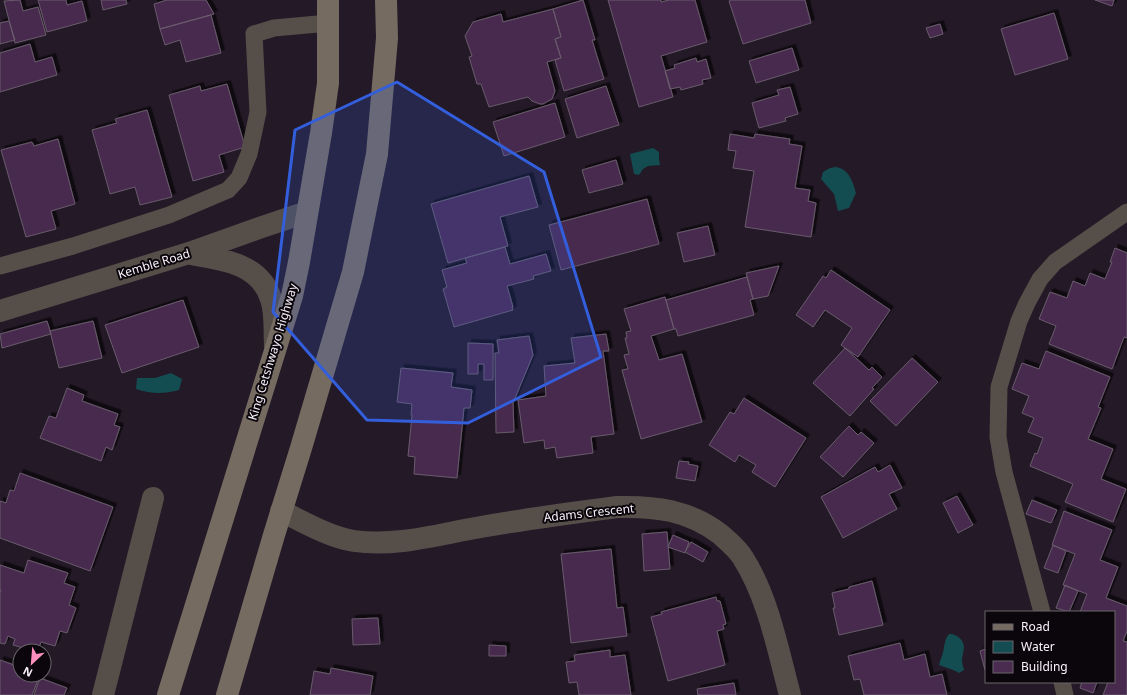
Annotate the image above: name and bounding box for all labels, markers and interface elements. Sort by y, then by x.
street label: Kemble Road [116,244,192,283]
street label: King Cetshwayo Highway [244,281,302,422]
street label: Adams Crescent [543,499,636,526]
legend [985,611,1115,683]
text: Road [1021,618,1050,635]
text: Water [1021,638,1055,655]
north arrow [12,643,52,683]
text: Building [1021,658,1068,675]
text: N [20,664,35,681]

